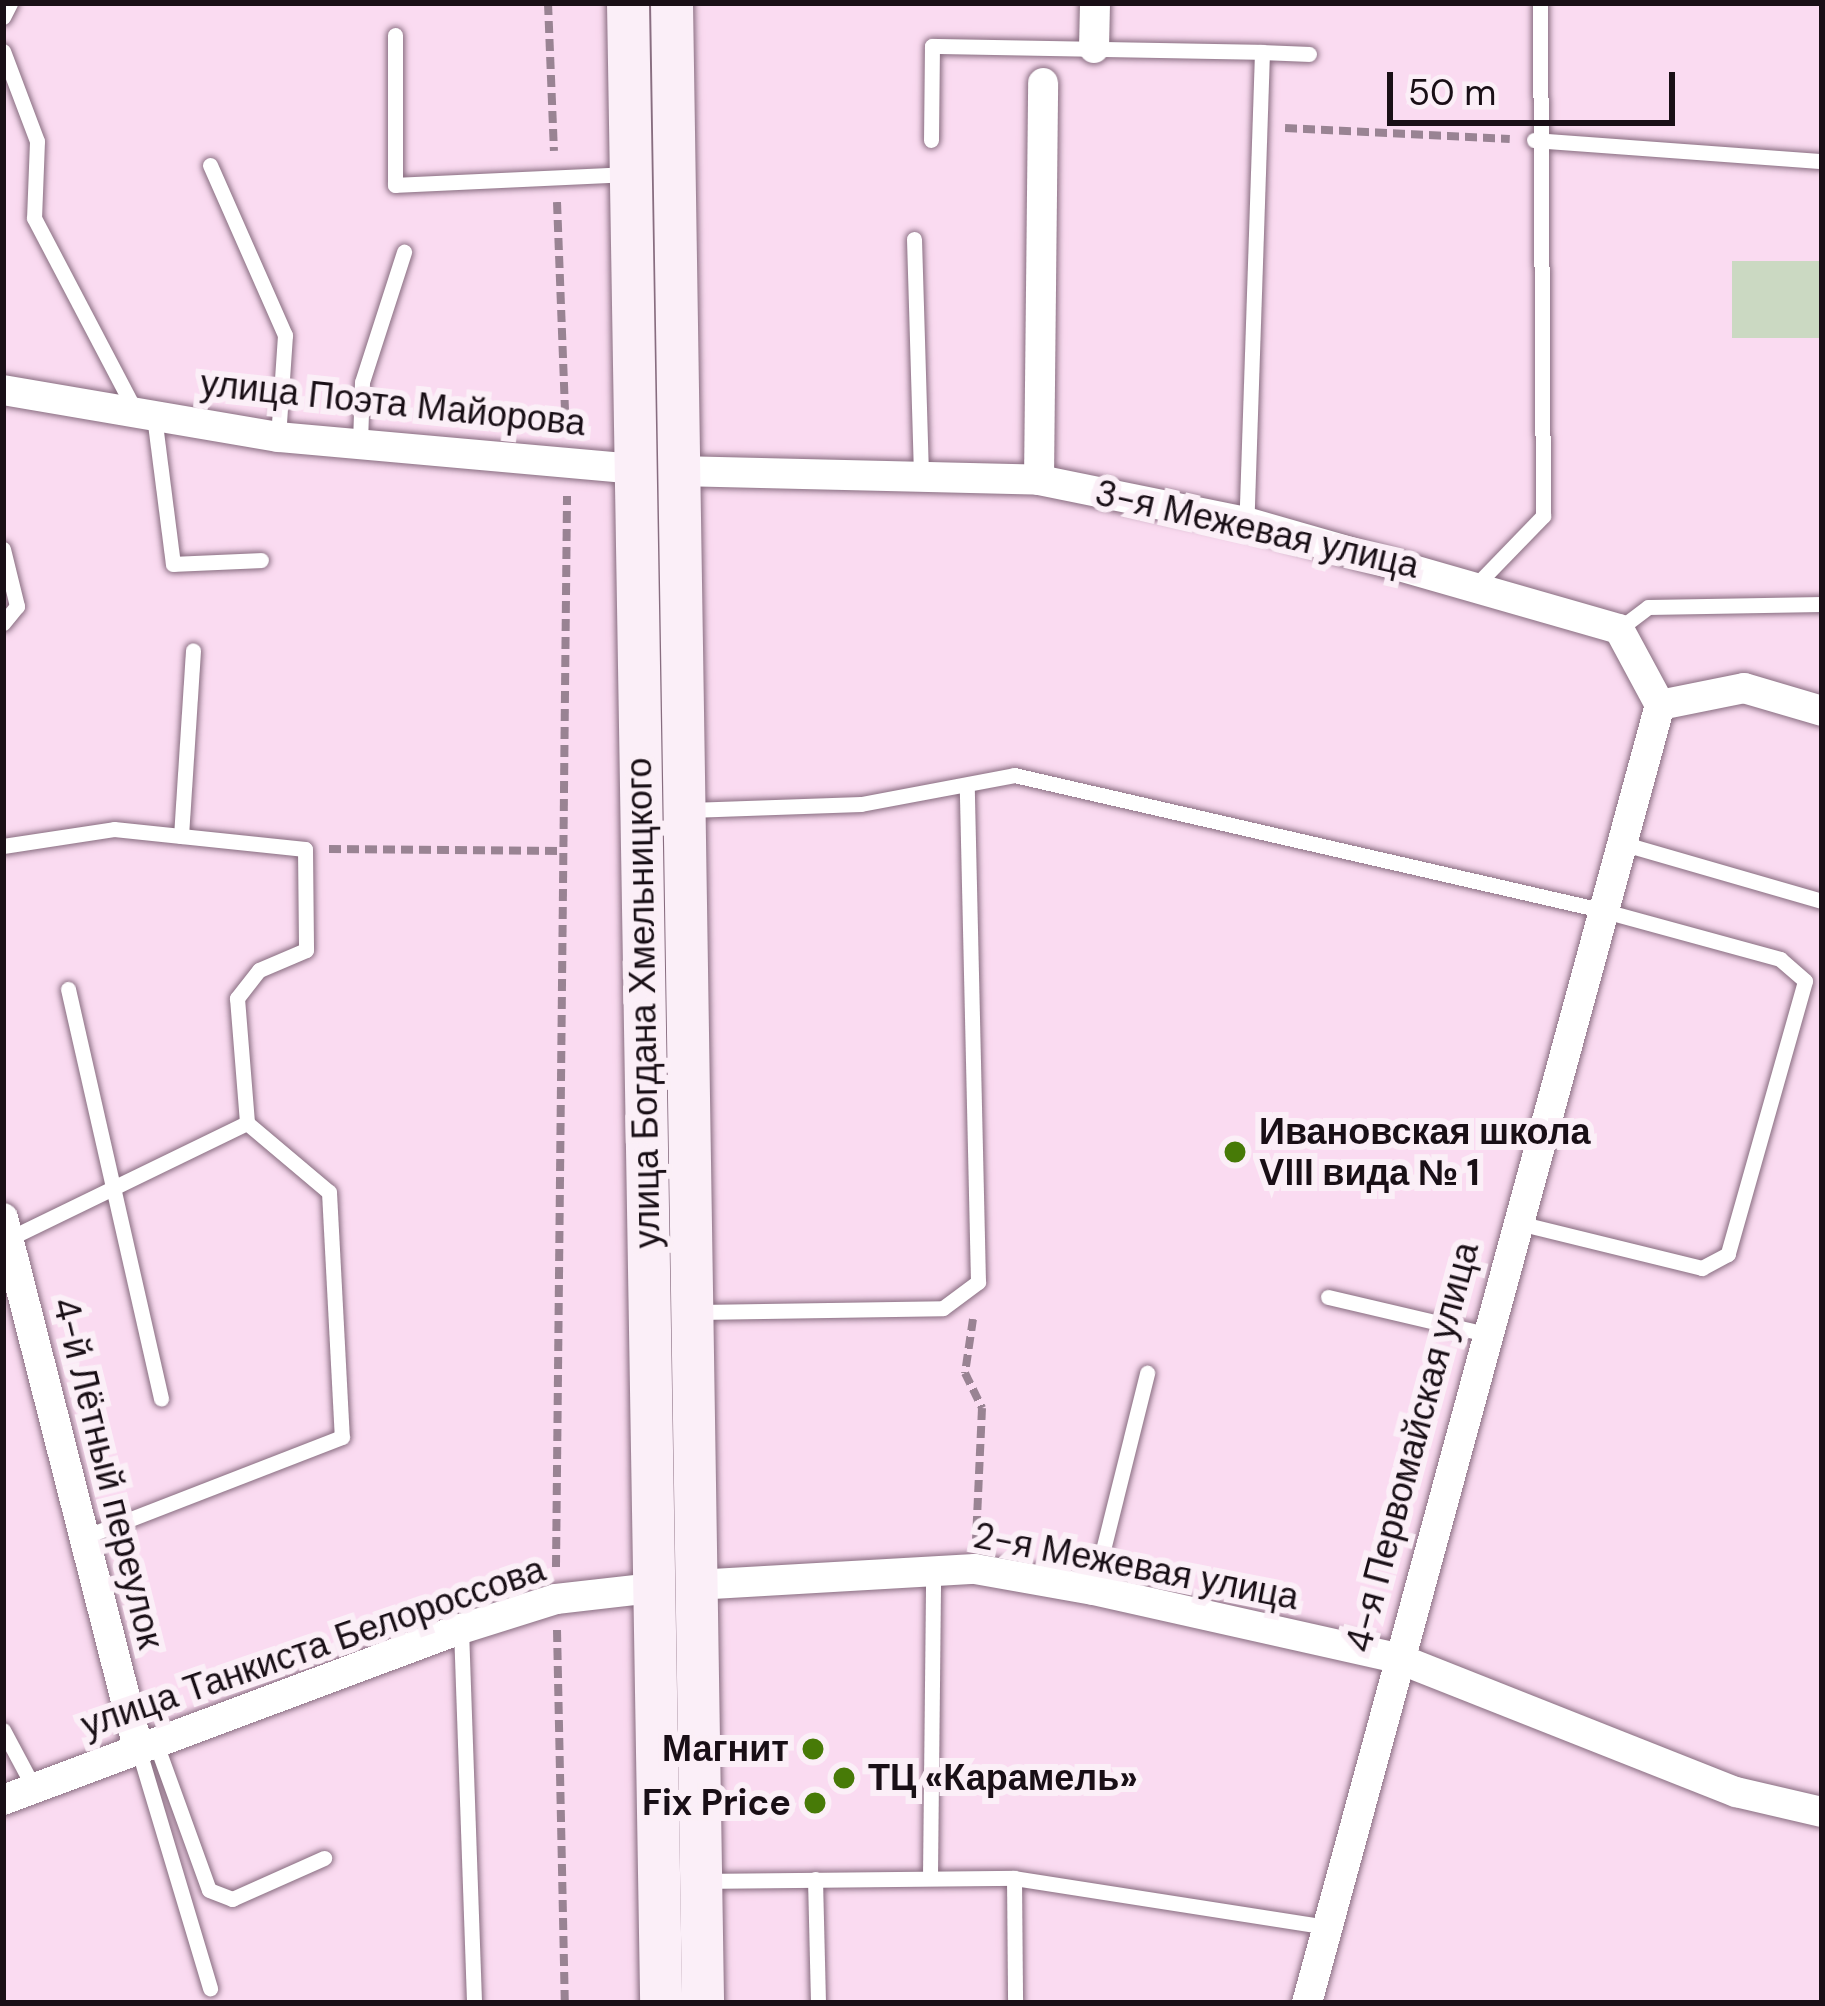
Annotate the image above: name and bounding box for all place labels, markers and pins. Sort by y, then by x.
place label: Ивановская школа VIII вида № 1 [1259,1109,1591,1194]
marker: Ивановская школа VIII вида № 1 [1222,1139,1248,1165]
place label: Магнит [662,1727,789,1771]
marker: Магнит [800,1736,826,1762]
place label: ТЦ «Карамель» [868,1756,1138,1800]
marker: ТЦ «Карамель» [831,1765,857,1791]
place label: Fix Price [642,1781,791,1825]
marker: Fix Price [802,1790,828,1816]

